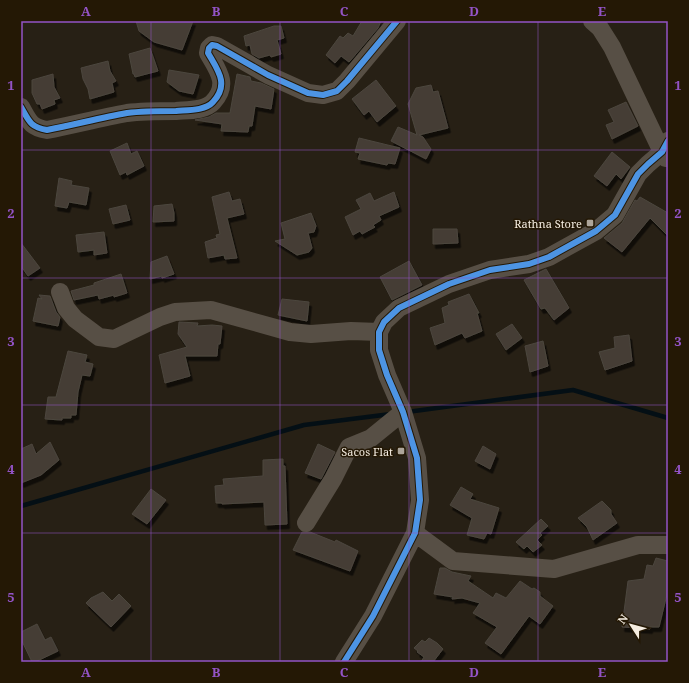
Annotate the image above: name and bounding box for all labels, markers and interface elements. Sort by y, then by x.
text: A [81,2,91,20]
text: B [212,2,221,20]
text: C [340,2,349,20]
text: D [469,2,479,20]
text: E [598,2,607,20]
text: 1 [7,76,15,94]
text: 1 [674,76,682,94]
text: 2 [7,204,15,222]
text: 2 [674,204,682,222]
place label: Rathna Store [514,216,582,231]
marker: Rathna Store [585,218,595,228]
text: 3 [7,332,15,350]
text: 3 [674,332,682,350]
place label: Sacos Flat [341,444,393,459]
marker: Sacos Flat [396,446,406,456]
text: 4 [7,460,15,478]
text: 4 [674,460,682,478]
text: 5 [7,588,15,606]
text: 5 [674,588,682,606]
north arrow [611,605,651,645]
text: N [614,611,631,627]
text: A [81,663,91,681]
text: B [212,663,221,681]
text: C [340,663,349,681]
text: D [469,663,479,681]
text: E [598,663,607,681]

